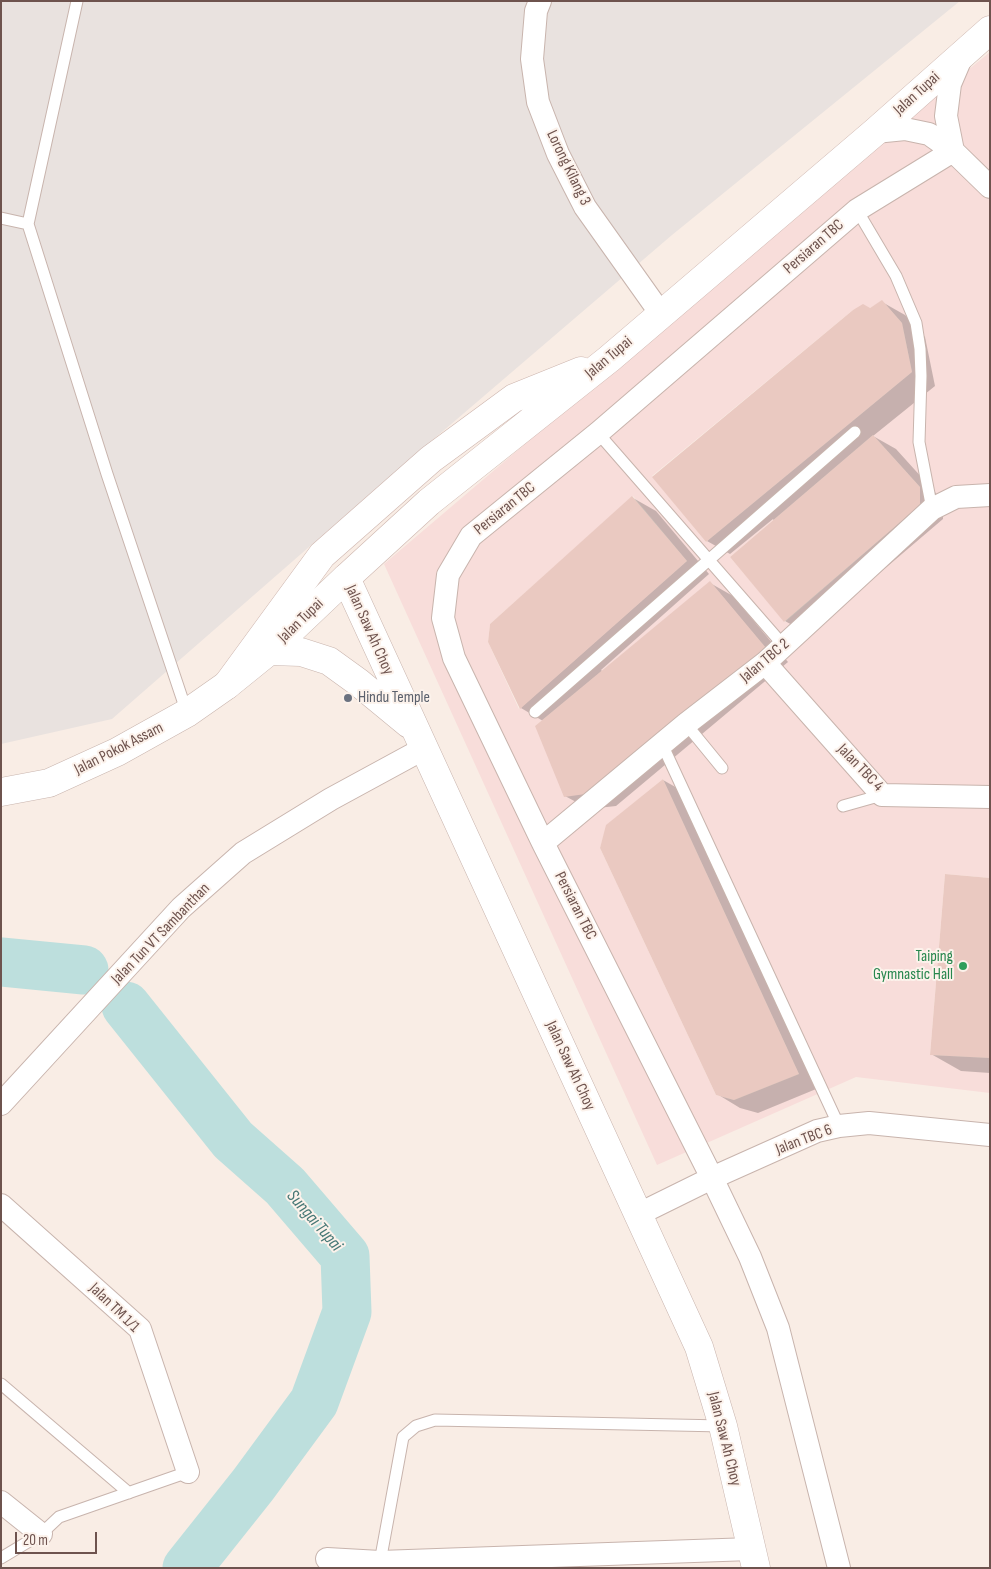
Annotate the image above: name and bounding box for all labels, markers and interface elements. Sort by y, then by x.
street label: Jalan Tupai [890,68,944,120]
street label: Lorong Kilang 3 [542,127,594,209]
street label: Persiaran TBC [780,216,848,278]
street label: Jalan Tupai [581,333,637,383]
street label: Persiaran TBC [470,478,540,540]
street label: Jalan Saw Ah Choy [341,582,397,678]
street label: Jalan Tupai [274,595,328,647]
street label: Jalan TBC 2 [736,635,794,687]
place label: Hindu Temple [358,688,430,708]
marker: Hindu Temple [342,692,354,704]
street label: Jalan Pokok Assam [71,718,167,780]
street label: Jalan TBC 4 [833,740,887,796]
street label: Persiaran TBC [550,869,600,943]
street label: Jalan Tun VT Sambanthan [108,879,214,989]
place label: Taiping Gymnastic Hall [873,947,953,985]
marker: Taiping Gymnastic Hall [957,960,969,972]
street label: Jalan Saw Ah Choy [541,1018,599,1114]
street label: Jalan TBC 6 [773,1120,835,1160]
water label: Sungai Tupai [281,1186,347,1256]
street label: Jalan TM 1/1 [85,1279,143,1337]
street label: Jalan Saw Ah Choy [703,1390,745,1488]
scale bar [18,1522,100,1554]
text: 20 m [23,1531,48,1550]

